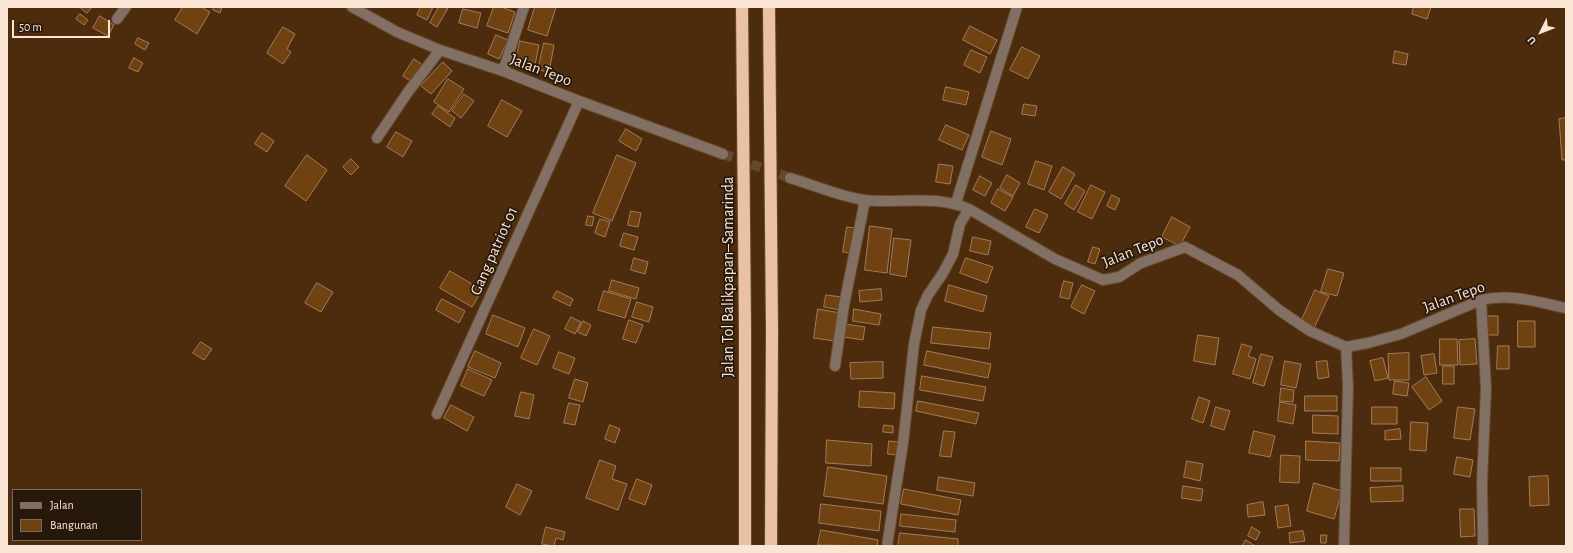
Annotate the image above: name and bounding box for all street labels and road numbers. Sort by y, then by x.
street label: Jalan Tepo [508,50,574,90]
street label: Jalan Tol Balikpapan–Samarinda [718,177,738,377]
street label: Gang patriot 01 [466,204,522,298]
street label: Jalan Tepo [1100,230,1166,272]
street label: Jalan Tepo [1421,277,1487,317]

